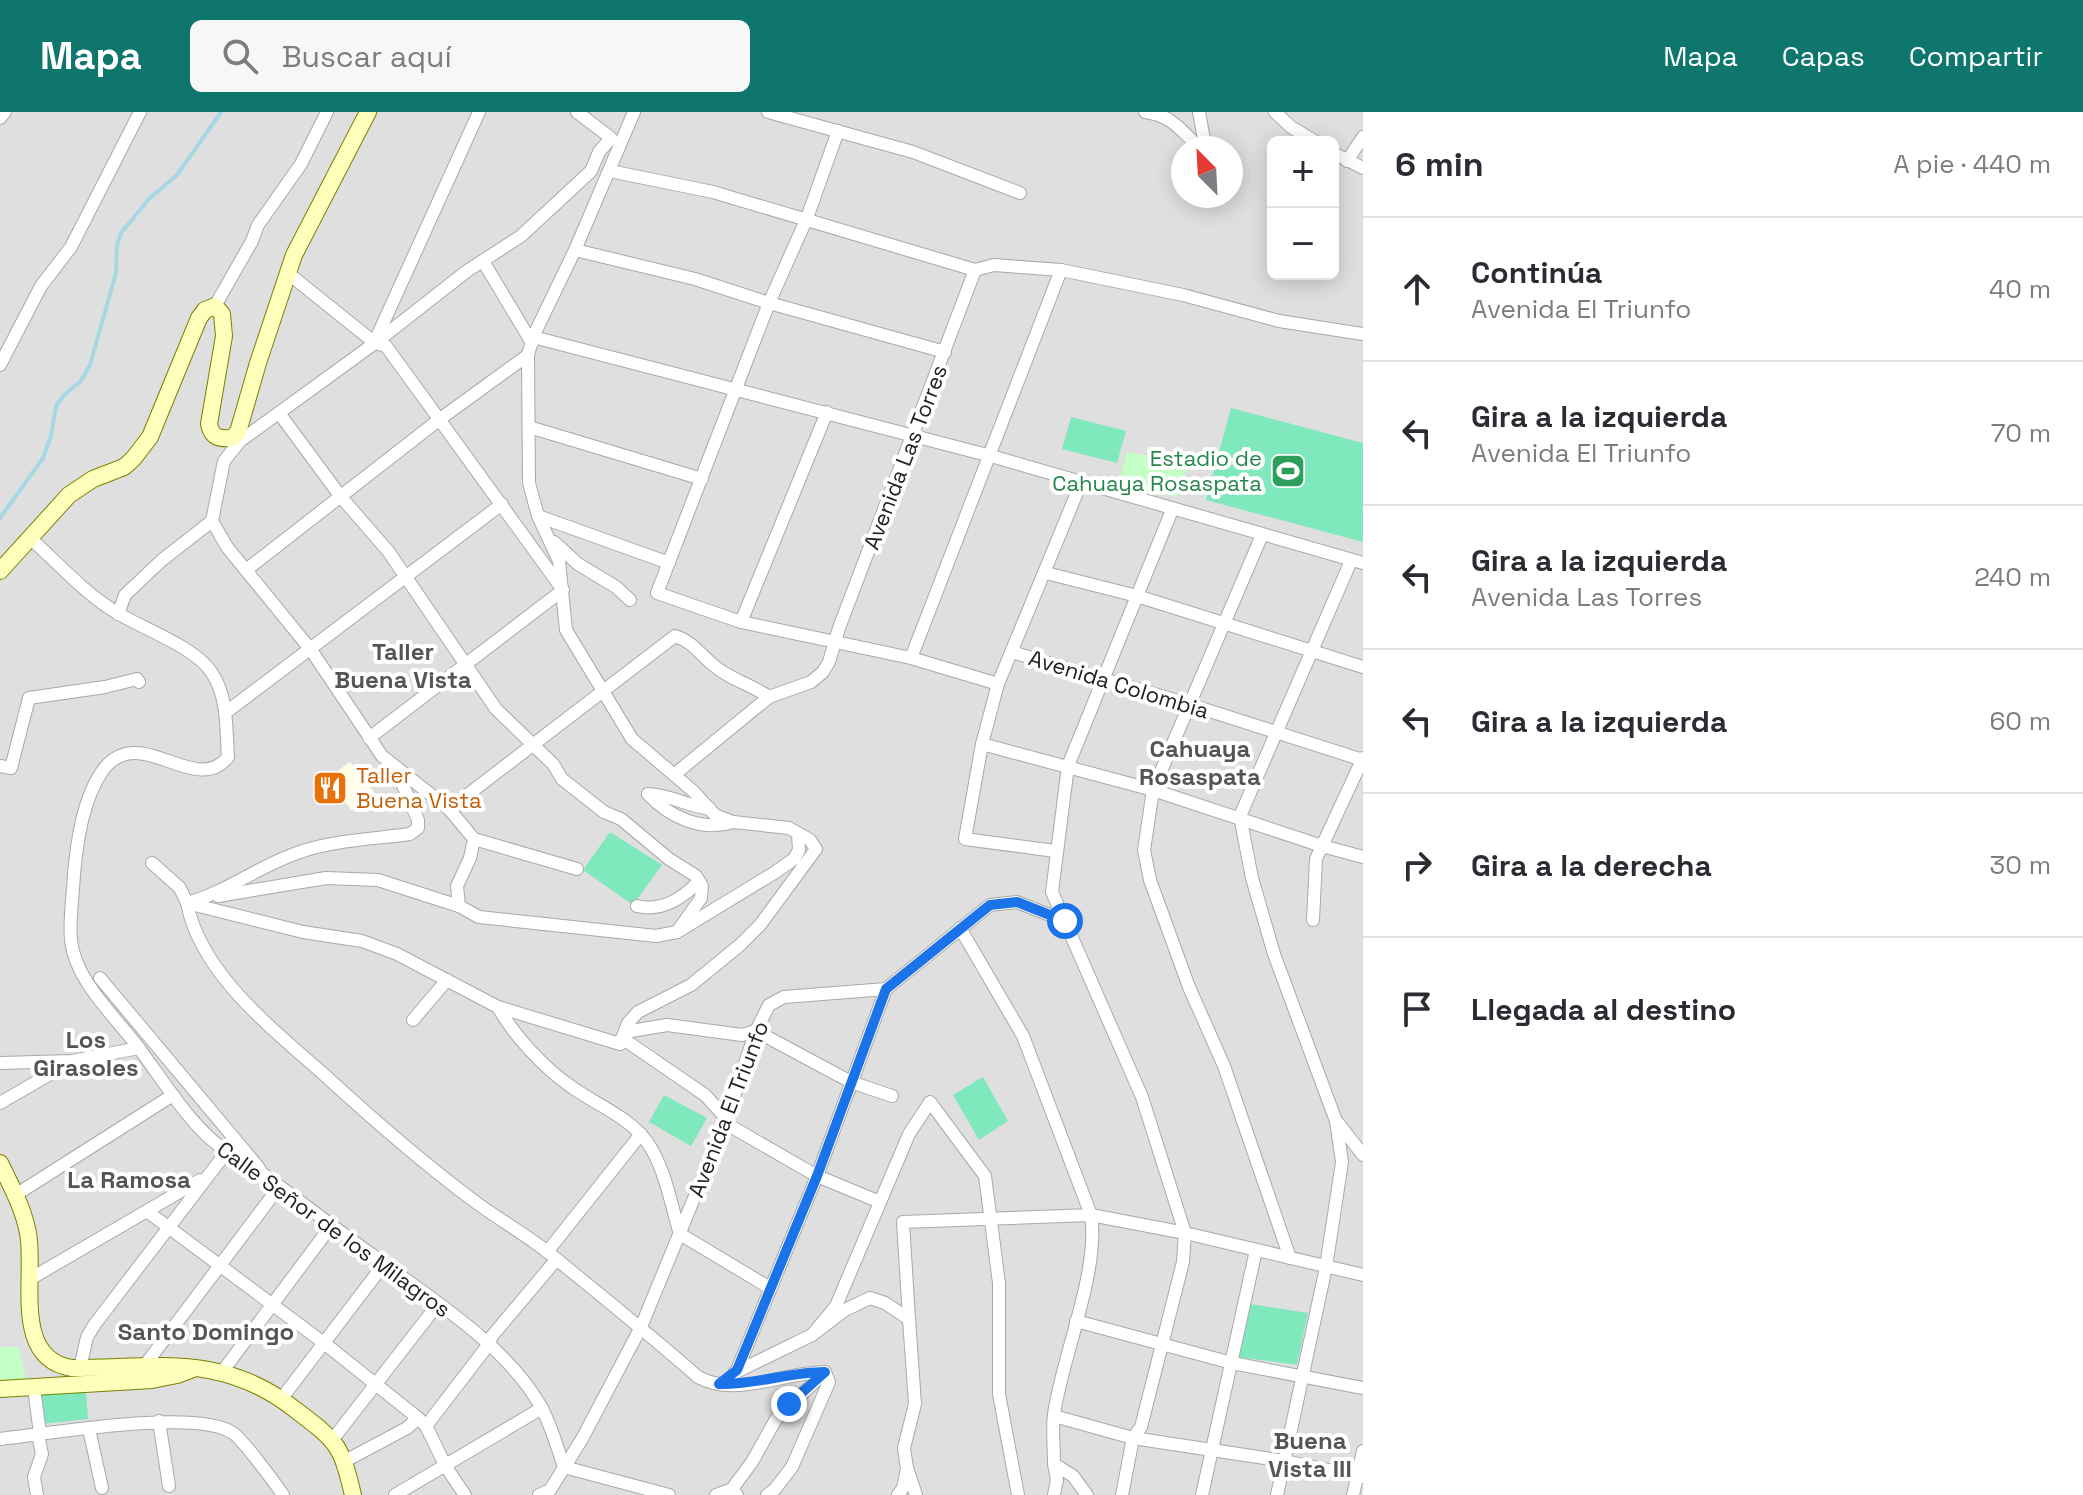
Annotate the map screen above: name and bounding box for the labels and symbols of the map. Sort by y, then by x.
north arrow [1171,136,1243,208]
street label: Avenida Las Torres [857,361,953,553]
place label: Estadio de Cahuaya Rosaspata [1052,444,1262,497]
sports icon: Estadio de Cahuaya Rosaspata [1269,452,1307,490]
district label: Taller Buena Vista [334,636,472,695]
street label: Avenida Colombia [1025,643,1213,725]
district label: Cahuaya Rosaspata [1139,733,1261,792]
place label: Taller Buena Vista [356,761,482,814]
restaurant icon: Taller Buena Vista [311,769,349,807]
route start [1047,903,1083,939]
street label: Avenida El Triunfo [682,1017,774,1201]
district label: Los Girasoles [33,1024,139,1083]
street label: Calle Señor de los Milagros [212,1135,456,1323]
district label: La Ramosa [67,1164,191,1195]
district label: Santo Domingo [118,1316,294,1347]
route end [771,1386,807,1422]
district label: Buena Vista III [1268,1425,1352,1484]

